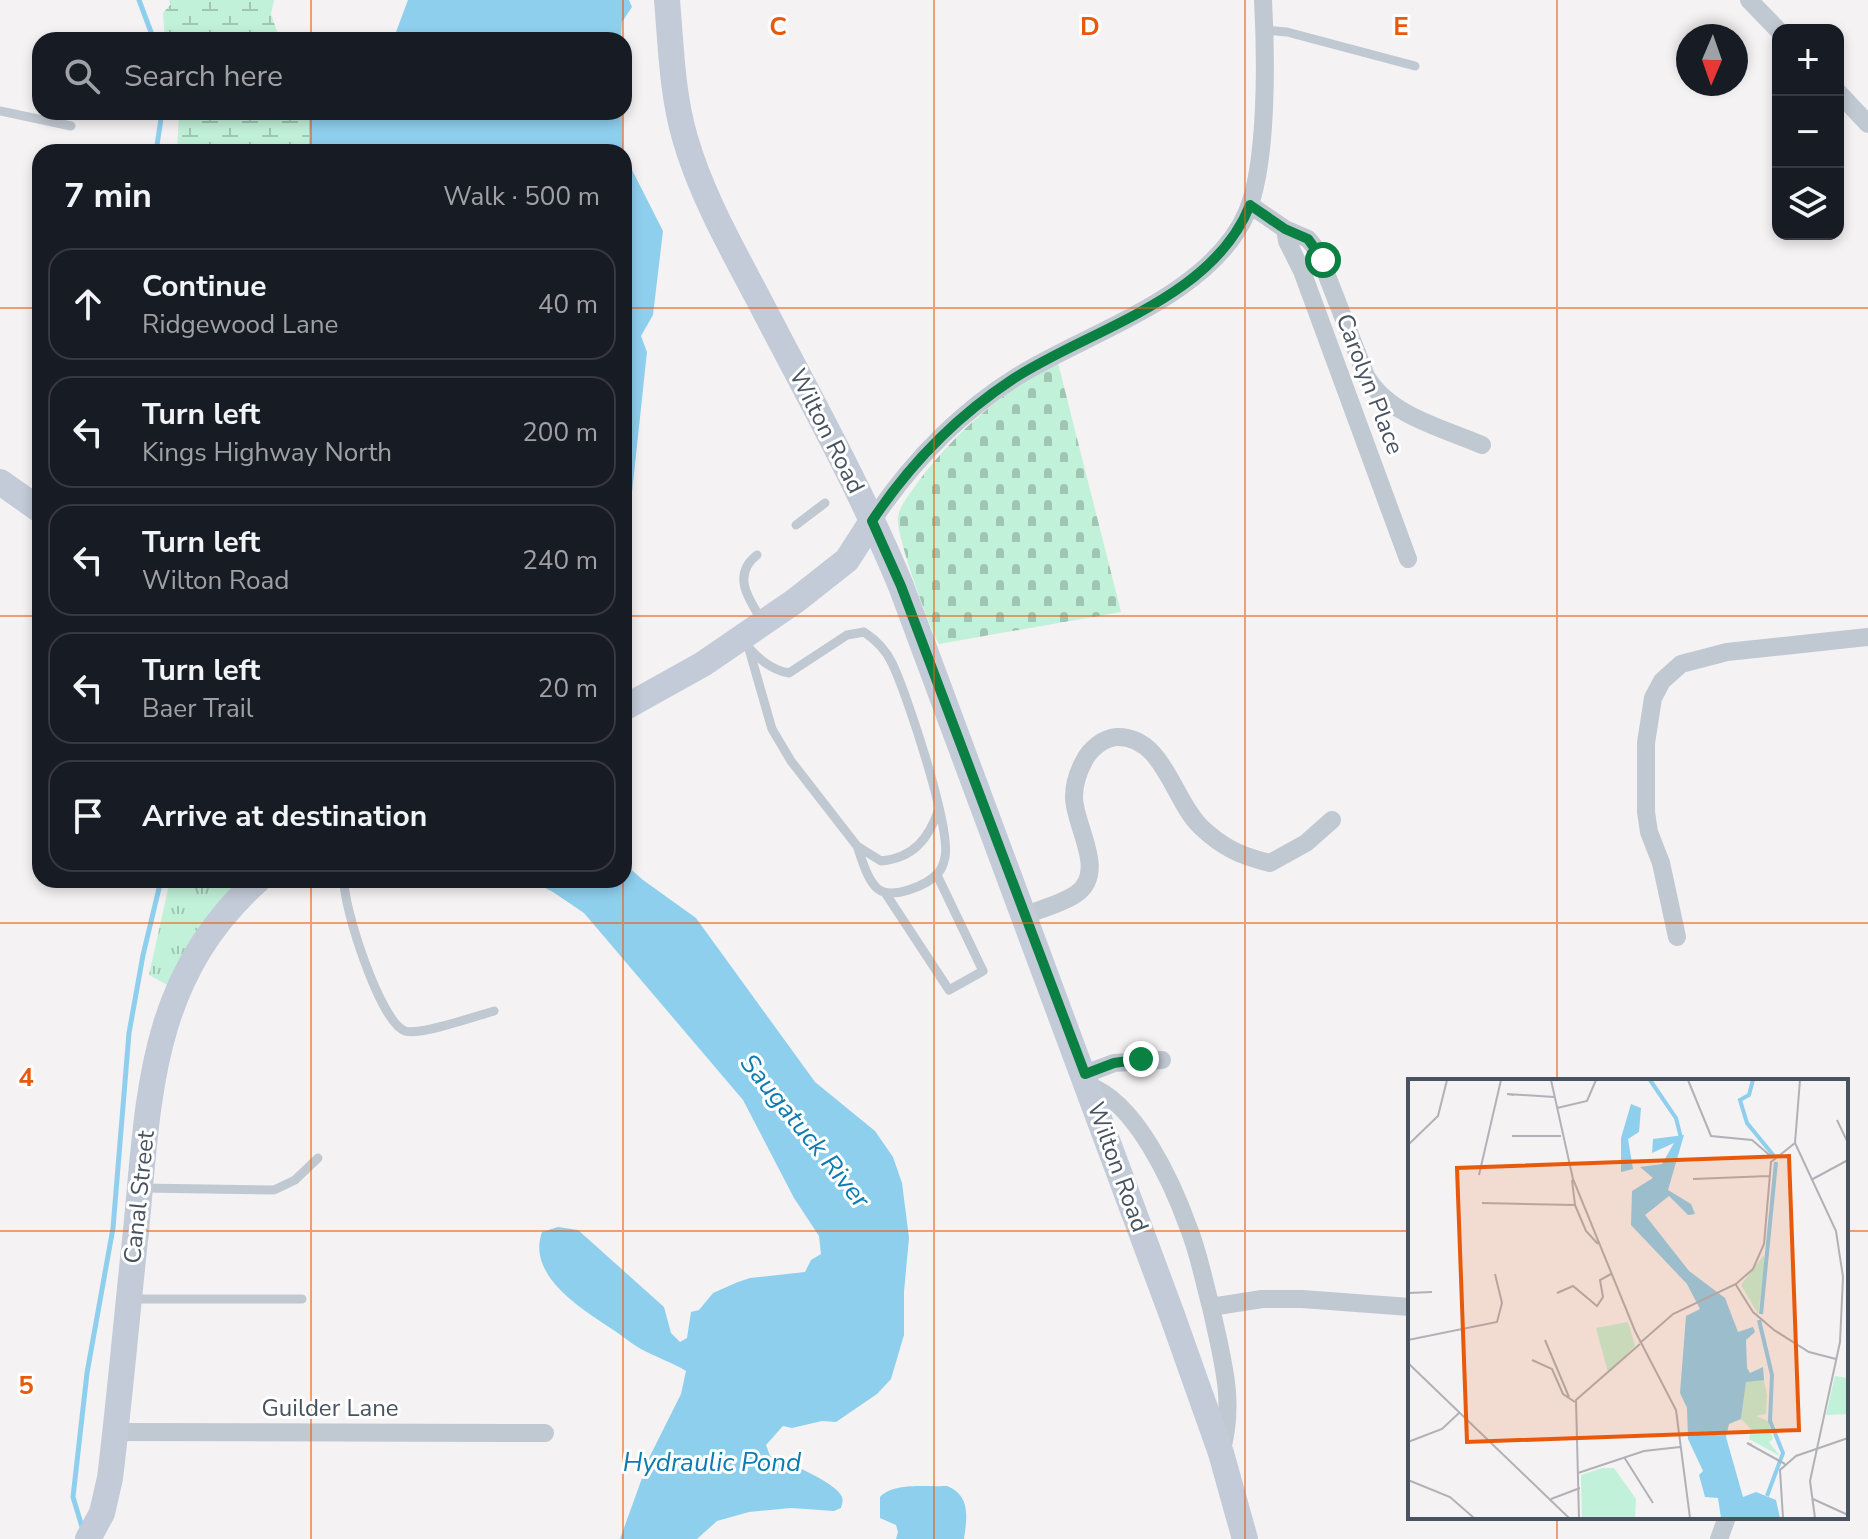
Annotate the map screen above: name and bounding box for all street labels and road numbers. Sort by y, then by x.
street label: Carolyn Place [1329,309,1411,459]
street label: Wilton Road [782,363,872,499]
street label: Wilton Road [1080,1098,1156,1236]
street label: Canal Street [116,1128,162,1265]
street label: Guilder Lane [261,1392,399,1424]

